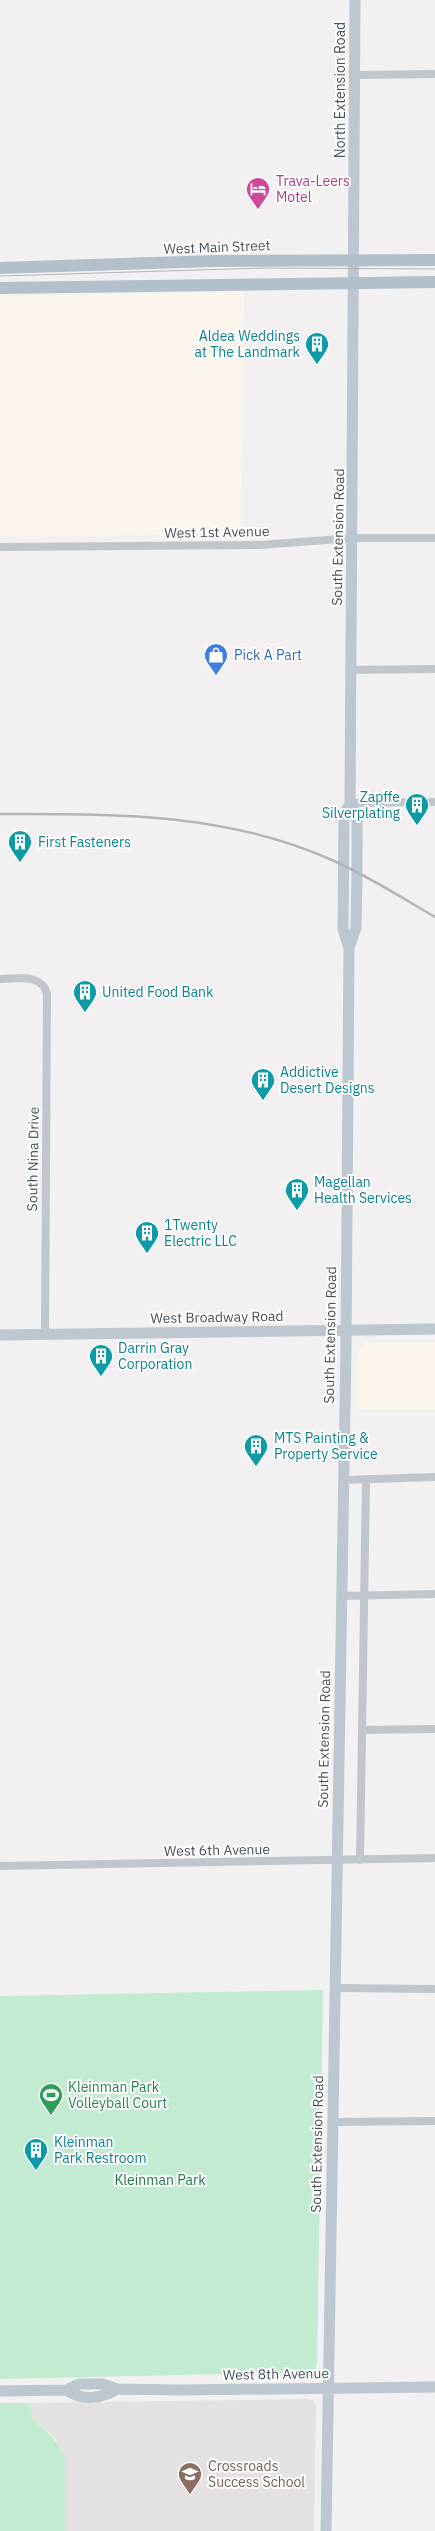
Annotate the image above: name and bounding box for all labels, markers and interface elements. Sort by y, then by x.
street label: North Extension Road [331,22,349,158]
place label: Trava-Leers Motel [276,172,350,206]
hotel icon: Trava-Leers Motel [245,176,271,210]
street label: West Main Street [163,236,271,258]
place label: Aldea Weddings at The Landmark [195,327,301,361]
building icon: Aldea Weddings at The Landmark [304,331,330,365]
street label: South Extension Road [328,468,348,606]
street label: West 1st Avenue [164,522,270,542]
shop icon: Pick A Part [203,642,229,676]
place label: Pick A Part [234,646,302,664]
place label: Zapffe Silverplating [322,788,401,822]
building icon: Zapffe Silverplating [404,792,430,826]
building icon: First Fasteners [7,829,33,863]
place label: First Fasteners [38,833,131,851]
building icon: United Food Bank [72,979,98,1013]
place label: United Food Bank [102,983,214,1001]
place label: Addictive Desert Designs [280,1063,375,1097]
building icon: Addictive Desert Designs [250,1067,276,1101]
street label: South Nina Drive [23,1106,43,1212]
place label: Magellan Health Services [314,1173,412,1207]
building icon: Magellan Health Services [284,1177,310,1211]
place label: 1Twenty Electric LLC [164,1216,237,1250]
building icon: 1Twenty Electric LLC [134,1220,160,1254]
street label: South Extension Road [320,1266,340,1404]
street label: West Broadway Road [150,1307,284,1327]
place label: Darrin Gray Corporation [118,1339,192,1373]
building icon: Darrin Gray Corporation [88,1343,114,1377]
place label: MTS Painting & Property Service [274,1429,378,1463]
building icon: MTS Painting & Property Service [243,1433,269,1467]
street label: South Extension Road [314,1670,334,1808]
street label: West 6th Avenue [164,1840,271,1860]
street label: South Extension Road [307,2075,327,2213]
place label: Kleinman Park Volleyball Court [68,2078,167,2112]
sports icon: Kleinman Park Volleyball Court [38,2082,64,2116]
place label: Kleinman Park Restroom [54,2133,147,2167]
building icon: Kleinman Park Restroom [23,2137,49,2171]
park label: Kleinman Park [114,2171,206,2189]
street label: West 8th Avenue [223,2364,330,2384]
place label: Crossroads Success School [208,2457,305,2491]
school or university icon: Crossroads Success School [177,2461,203,2495]

